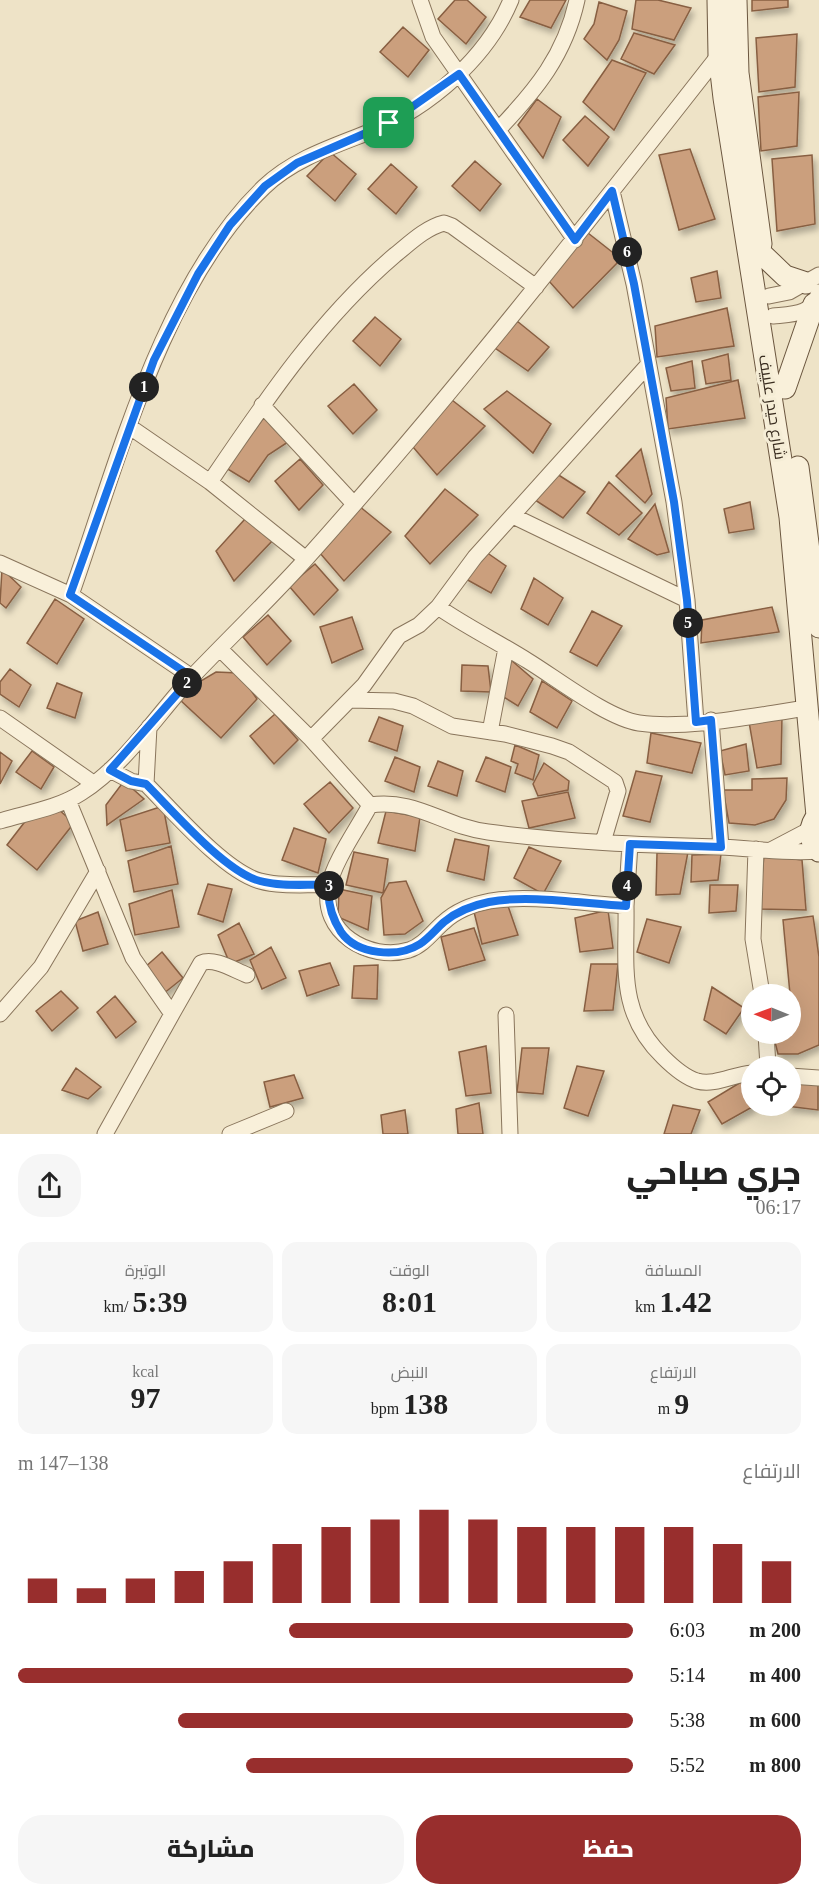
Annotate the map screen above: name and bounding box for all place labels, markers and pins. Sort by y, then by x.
pin [363,97,414,148]
pin: 6 [612,237,642,267]
pin: 1 [129,372,159,402]
pin: 5 [673,608,703,638]
pin: 2 [172,668,202,698]
pin: 3 [314,871,344,901]
pin: 4 [612,871,642,901]

